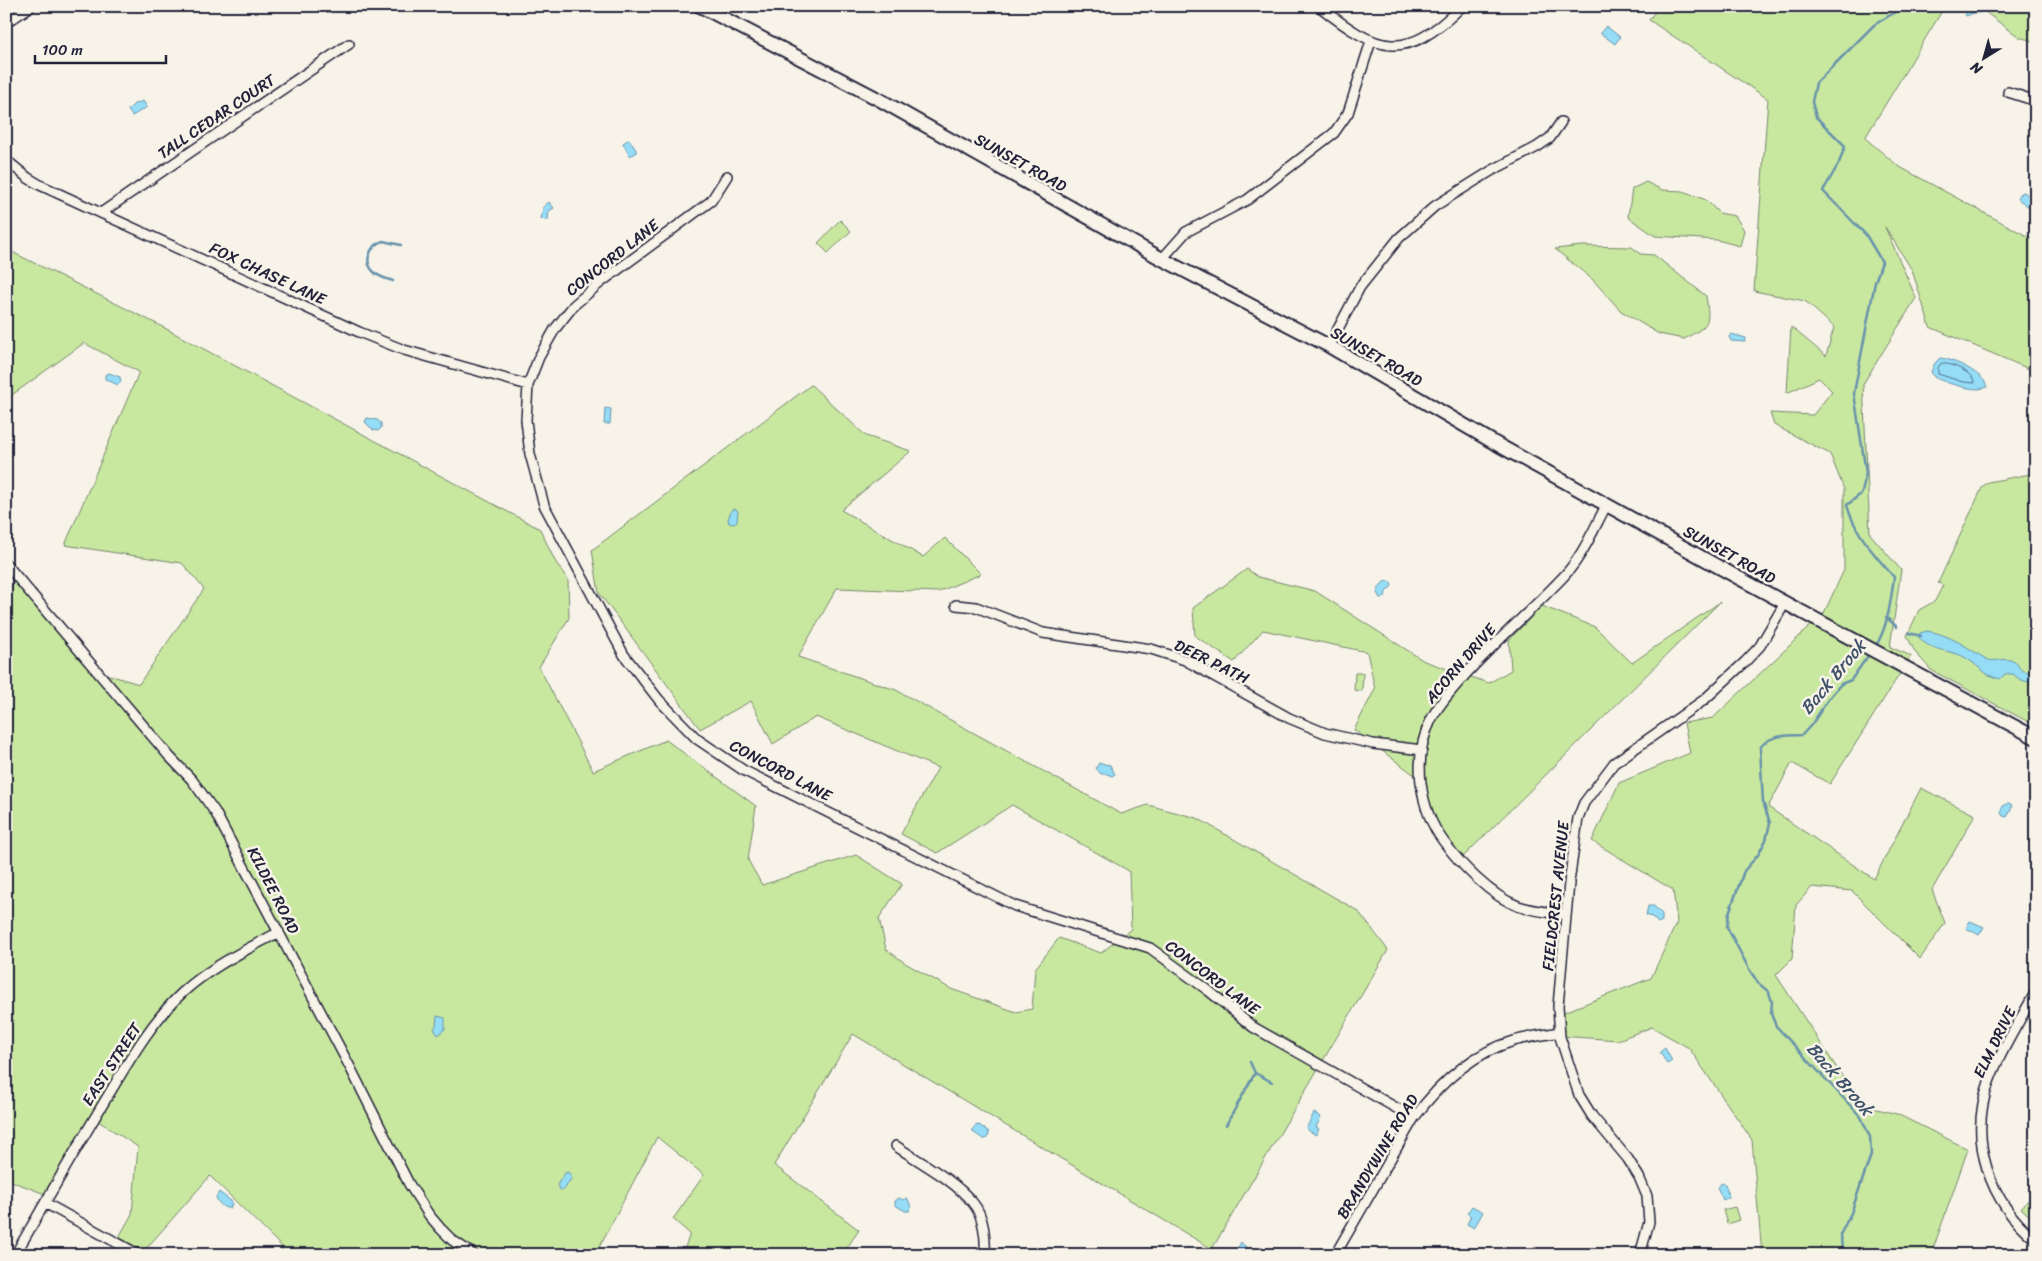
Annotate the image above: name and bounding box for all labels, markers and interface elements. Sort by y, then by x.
scale bar [35,32,166,64]
north arrow [1960,32,2010,82]
text: 100 m [42,37,83,63]
text: N [1965,55,1989,81]
street label: TALL CEDAR COURT [151,65,282,167]
street label: SUNSET ROAD [969,125,1073,200]
street label: CONCORD LANE [559,211,667,304]
street label: FOX CHASE LANE [205,234,332,314]
street label: SUNSET ROAD [1325,318,1429,395]
street label: SUNSET ROAD [1678,517,1782,592]
street label: ACORN DRIVE [1416,616,1504,711]
water label: Back Brook [1792,630,1876,722]
street label: DEER PATH [1169,631,1255,693]
street label: CONCORD LANE [724,731,838,810]
street label: FIELDCREST AVENUE [1533,819,1578,972]
street label: KILDEE ROAD [239,841,308,940]
street label: CONCORD LANE [1159,932,1267,1024]
street label: ELM DRIVE [1965,1000,2025,1083]
street label: EAST STREET [73,1016,150,1112]
water label: Back Brook [1798,1034,1883,1125]
street label: BRANDYWINE ROAD [1328,1088,1427,1225]

